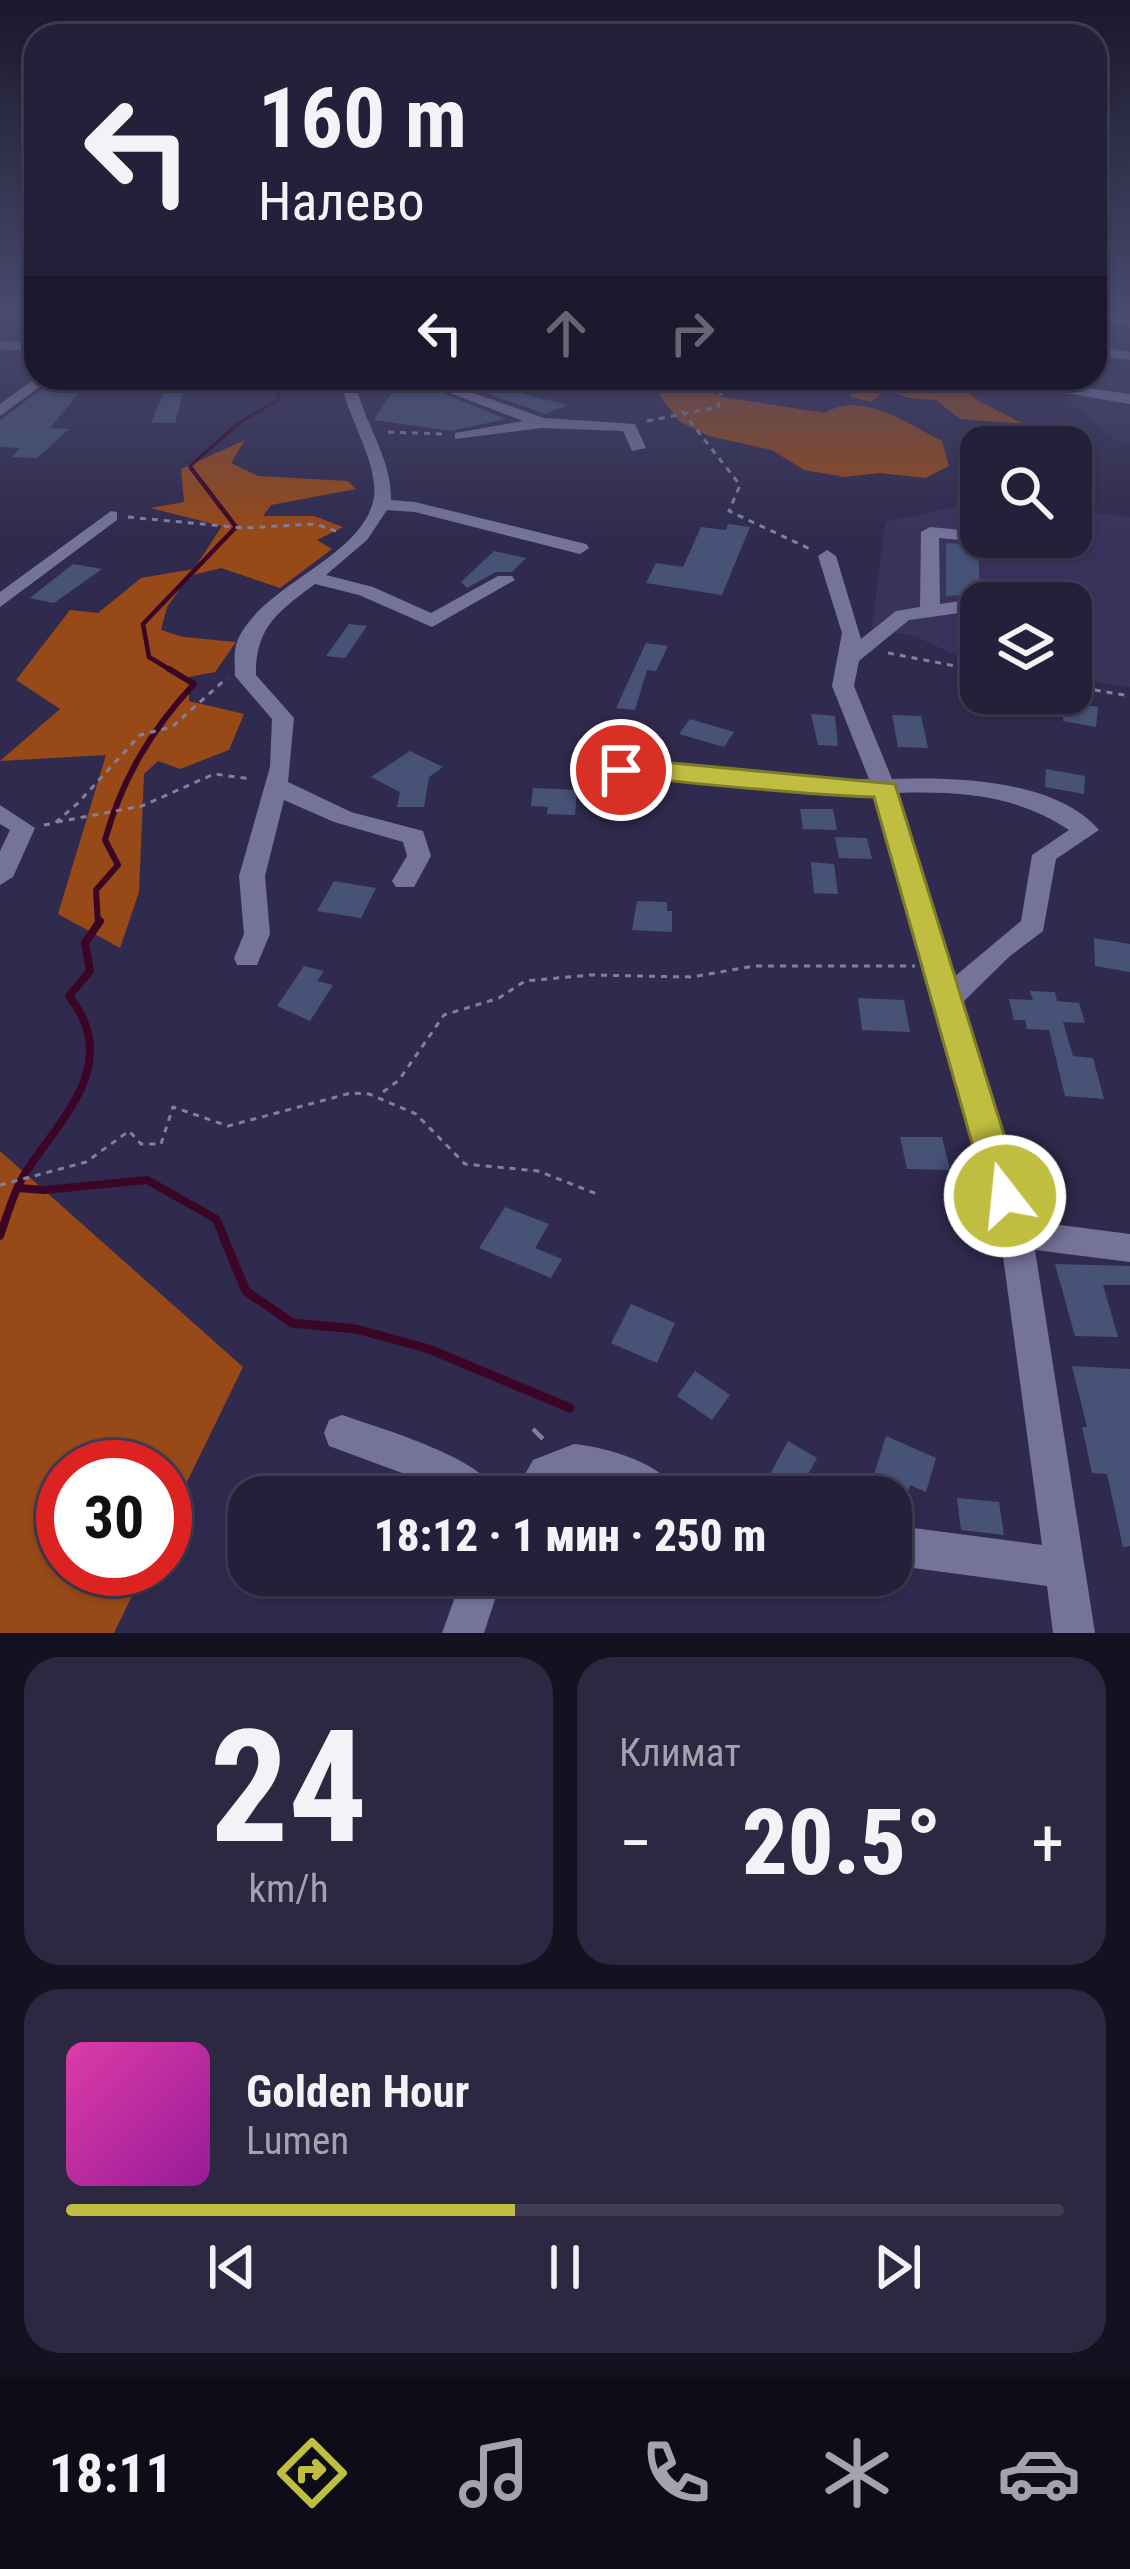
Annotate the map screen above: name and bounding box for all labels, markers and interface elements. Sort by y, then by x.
text: 160 m [258,69,467,168]
icon: left [60,72,216,228]
text: Налево [258,170,425,233]
icon: left [407,300,473,366]
icon: ahead [533,300,599,366]
icon: right [659,300,725,366]
map controls [960,426,1092,714]
button: search [960,426,1092,558]
button: layers [960,582,1092,714]
pin [570,719,672,821]
icon: arrive [588,737,654,803]
position arrow [942,1133,1068,1259]
speed limit sign: 30 [36,1440,192,1596]
text: 18:12 · 1 мин · 250 m [374,1509,766,1562]
text: 24 [210,1696,367,1879]
text: Климат [619,1730,741,1776]
text: 20.5° [742,1791,941,1896]
text: − [619,1805,652,1882]
text: + [1031,1805,1064,1882]
text: km/h [248,1866,329,1912]
text: Golden Hour [246,2065,469,2118]
text: Lumen [246,2118,349,2164]
icon: previous [199,2234,265,2300]
icon: pause [532,2234,598,2300]
icon: next [865,2234,931,2300]
icon: directions [270,2431,354,2515]
icon: music [452,2431,536,2515]
icon: phone [634,2431,718,2515]
icon: climate [815,2431,899,2515]
icon: car [997,2431,1081,2515]
text: 18:11 [49,2442,173,2505]

